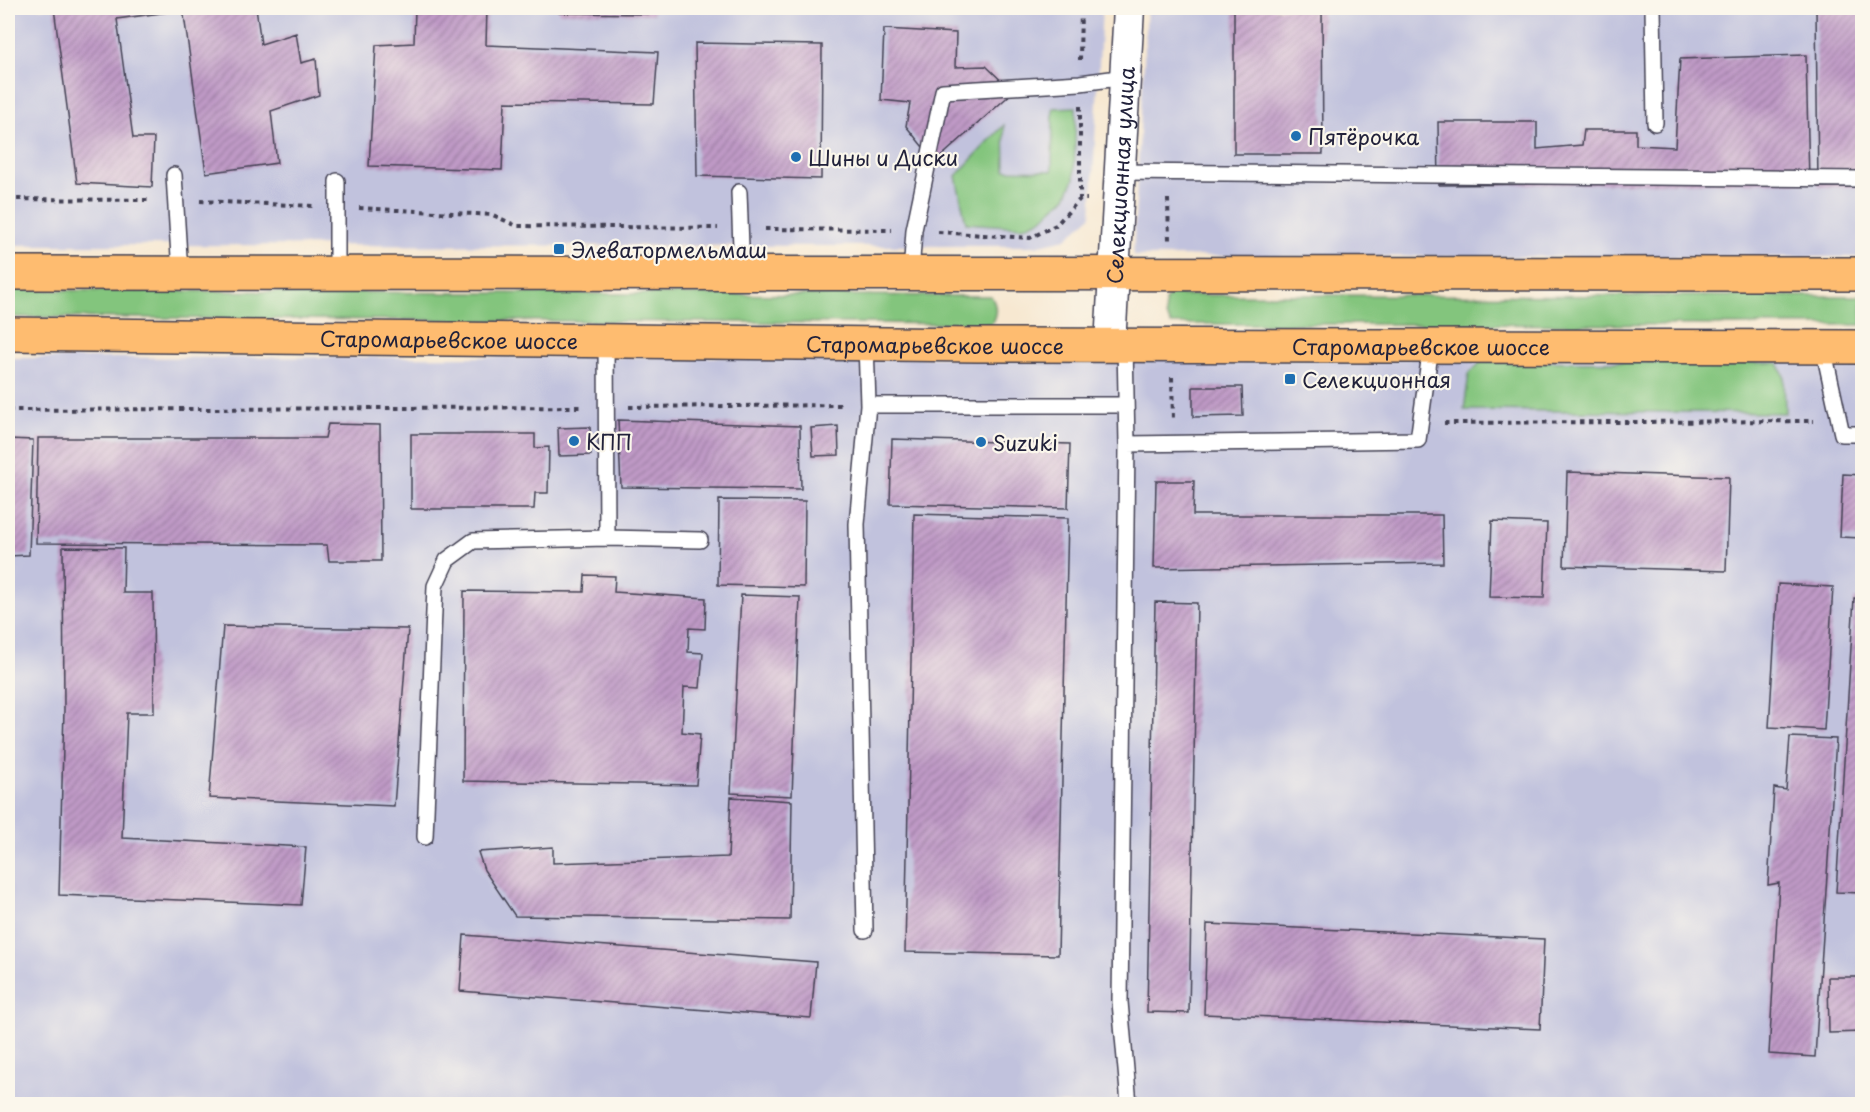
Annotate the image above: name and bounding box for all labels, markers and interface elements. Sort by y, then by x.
street label: Селекционная улица [1097,65,1142,285]
place label: Пятёрочка [1308,120,1420,152]
marker: Пятёрочка [1289,129,1303,143]
place label: Шины и Диски [808,141,958,173]
marker: Шины и Диски [789,150,803,164]
place label: Элеватормельмаш [571,233,767,265]
marker: Элеватормельмаш [552,242,566,256]
street label: Старомарьевское шоссе [320,322,578,356]
street label: Старомарьевское шоссе [806,327,1064,361]
street label: Старомарьевское шоссе [1292,330,1550,362]
place label: Селекционная [1302,363,1451,395]
marker: Селекционная [1283,372,1297,386]
place label: КПП [586,425,632,457]
place label: Suzuki [993,426,1058,458]
marker: КПП [567,434,581,448]
marker: Suzuki [974,435,988,449]

